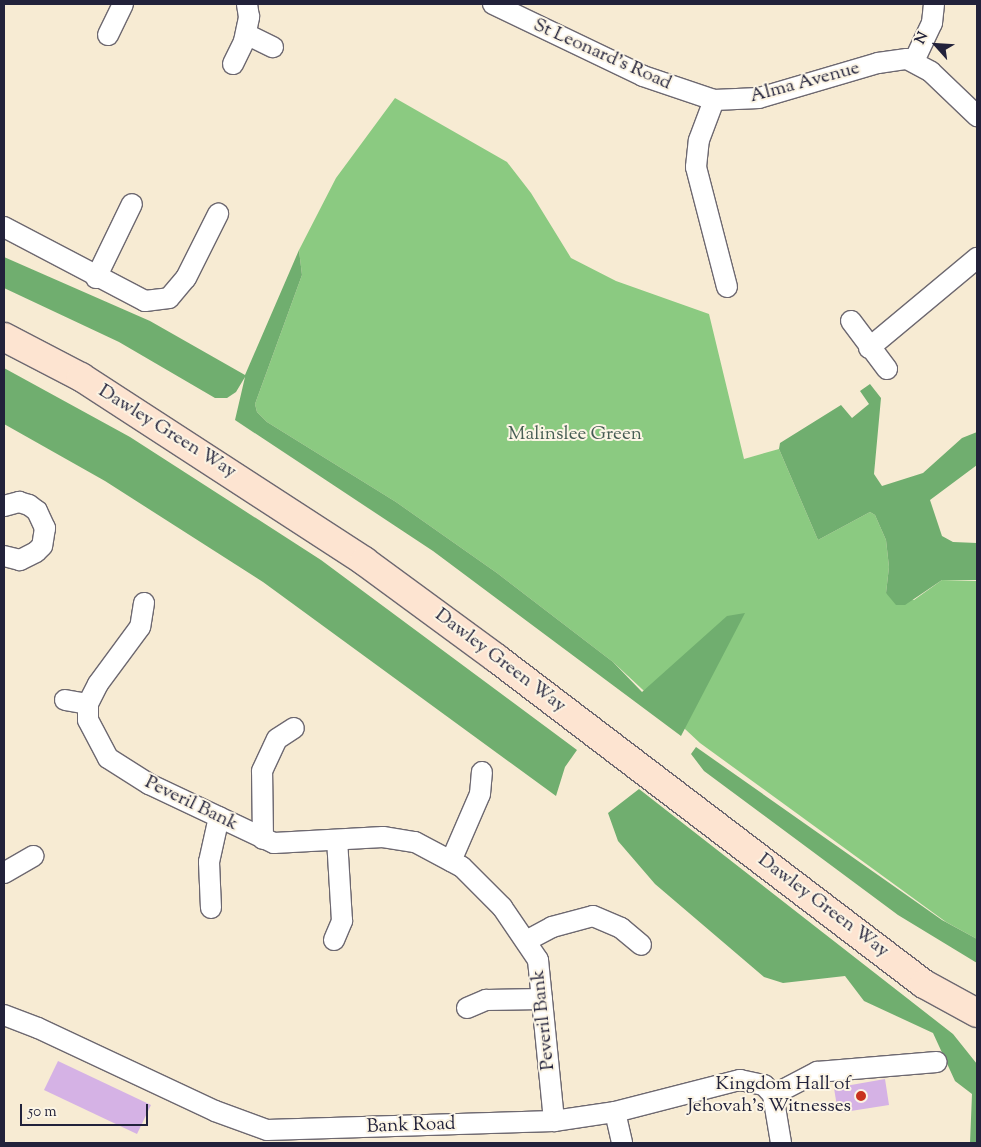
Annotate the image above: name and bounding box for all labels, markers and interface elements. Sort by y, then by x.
street label: St Leonard's Road [529,14,675,96]
north arrow [911,20,961,70]
text: N [911,29,934,48]
street label: Alma Avenue [748,57,862,109]
street label: Dawley Green Way [94,380,240,484]
park label: Malinslee Green [508,424,642,446]
street label: Dawley Green Way [430,604,570,718]
street label: Peveril Bank [141,772,241,836]
street label: Dawley Green Way [753,849,893,963]
street label: Peveril Bank [527,969,561,1071]
place label: Kingdom Hall of Jehovah's Witnesses [687,1074,851,1118]
marker: Kingdom Hall of Jehovah's Witnesses [855,1090,867,1102]
scale bar [22,1094,150,1126]
text: 50 m [28,1102,57,1123]
street label: Bank Road [366,1113,456,1139]

